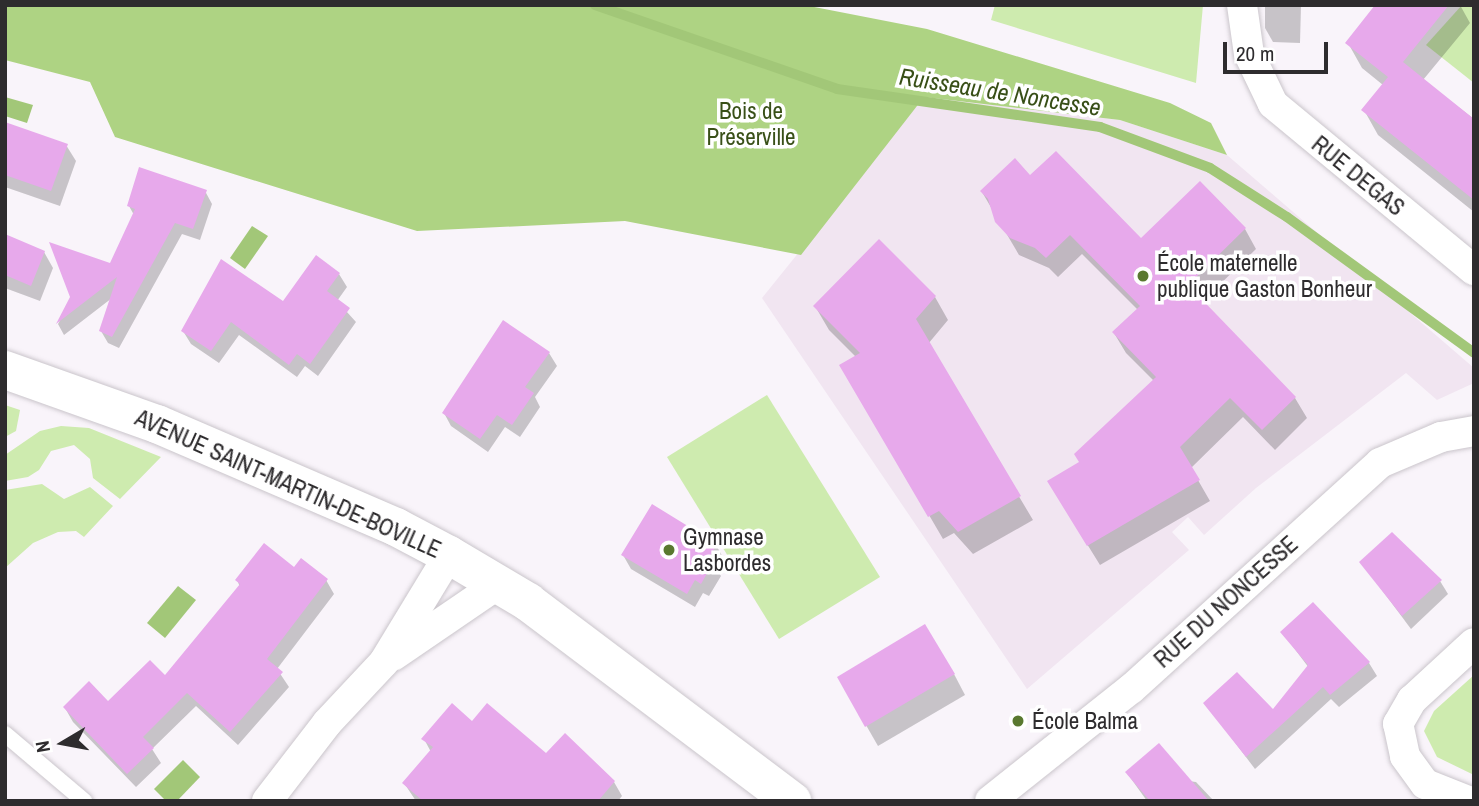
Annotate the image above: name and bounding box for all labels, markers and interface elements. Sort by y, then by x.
scale bar [1227,28,1332,72]
text: 20 m [1236,39,1274,68]
water label: Ruisseau de Noncesse [897,62,1103,122]
park label: Bois de Préserville [706,97,796,151]
street label: RUE DEGAS [1306,130,1410,222]
place label: École maternelle publique Gaston Bonheur [1157,249,1372,303]
marker: École maternelle publique Gaston Bonheur [1135,268,1151,284]
street label: AVENUE SAINT-MARTIN-DE-BOVILLE [131,404,445,564]
place label: Gymnase Lasbordes [683,523,771,577]
street label: RUE DU NONCESSE [1149,530,1303,674]
marker: Gymnase Lasbordes [661,542,677,558]
place label: École Balma [1032,707,1138,735]
north arrow [28,708,98,778]
marker: École Balma [1010,713,1026,729]
text: N [29,739,56,754]

